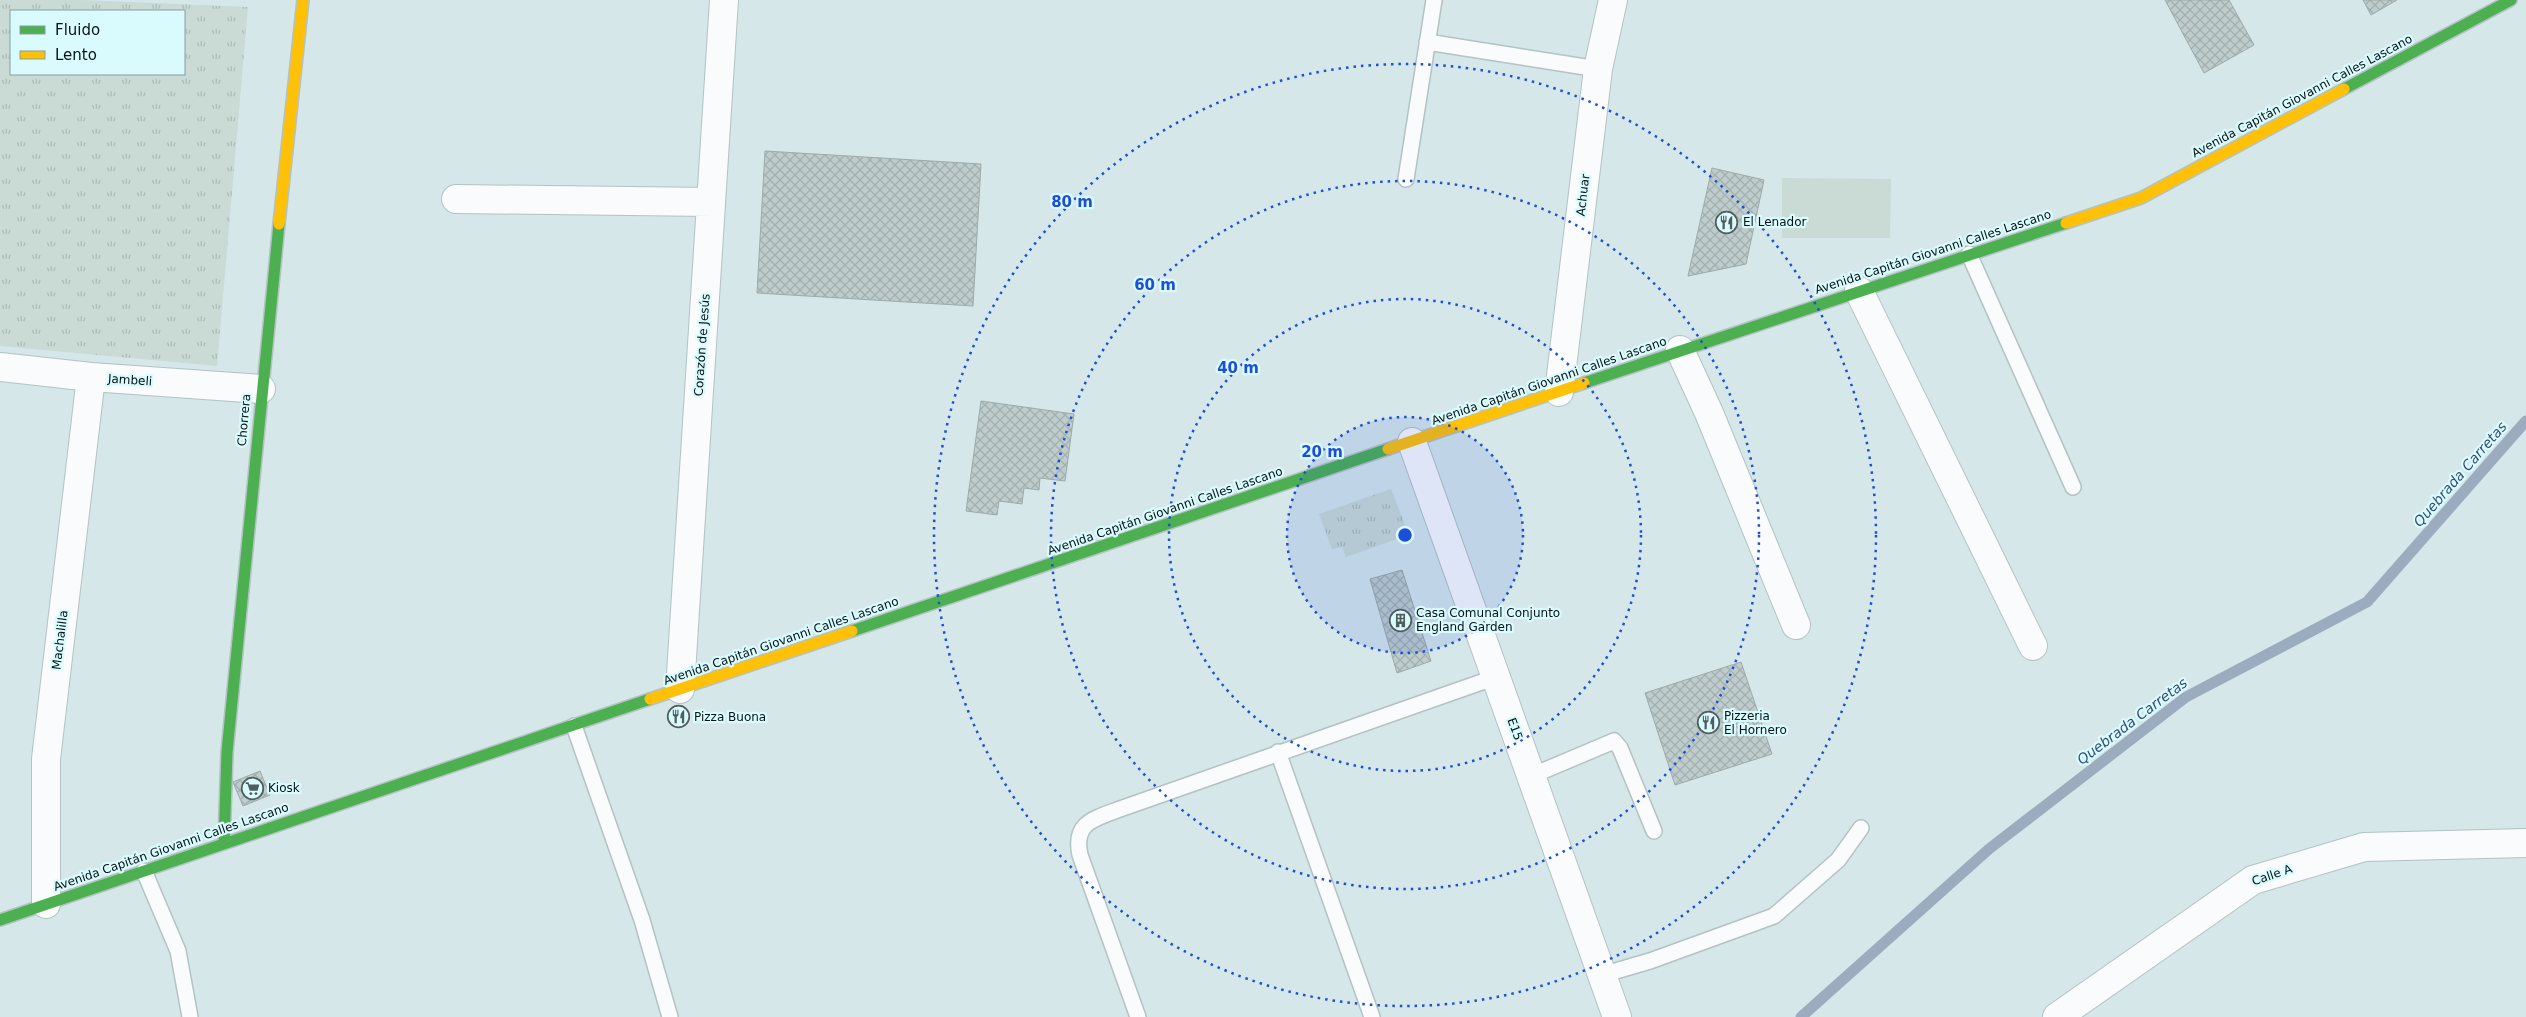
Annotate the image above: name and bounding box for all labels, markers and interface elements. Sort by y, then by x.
legend [10,10,185,75]
text: Fluido [55,21,100,39]
street label: Avenida Capitán Giovanni Calles Lascano [2189,32,2415,160]
text: Lento [55,46,97,64]
street label: Achuar [1573,173,1593,217]
text: 80 m [1051,193,1093,211]
street label: Avenida Capitán Giovanni Calles Lascano [1813,207,2053,297]
restaurant icon: El Lenador [1715,210,1739,234]
place label: El Lenador [1743,215,1807,229]
text: 60 m [1134,276,1176,294]
street label: Corazón de Jesús [691,293,713,397]
street label: Avenida Capitán Giovanni Calles Lascano [1430,334,1668,428]
text: 40 m [1217,359,1259,377]
street label: Jambeli [106,371,153,389]
street label: Chorrera [235,393,253,447]
water label: Quebrada Carretas [2410,418,2510,530]
text: 20 m [1301,443,1343,461]
street label: Avenida Capitán Giovanni Calles Lascano [1046,464,1284,558]
centre of rings [1396,526,1414,544]
street label: Avenida Capitán Giovanni Calles Lascano [662,594,900,688]
place label: Casa Comunal Conjunto England Garden [1416,606,1560,634]
building icon: Casa Comunal Conjunto England Garden [1388,608,1412,632]
street label: Machalilla [49,609,71,671]
water label: Quebrada Carretas [2074,674,2190,768]
restaurant icon: Pizza Buona [666,705,690,729]
place label: Pizzeria El Hornero [1724,709,1787,737]
place label: Pizza Buona [694,710,766,724]
restaurant icon: Pizzeria El Hornero [1696,711,1720,735]
street label: E15 [1505,716,1525,742]
supermarket icon: Kiosk [240,776,264,800]
place label: Kiosk [268,781,300,795]
street label: Avenida Capitán Giovanni Calles Lascano [52,800,290,894]
street label: Calle A [2250,861,2295,888]

